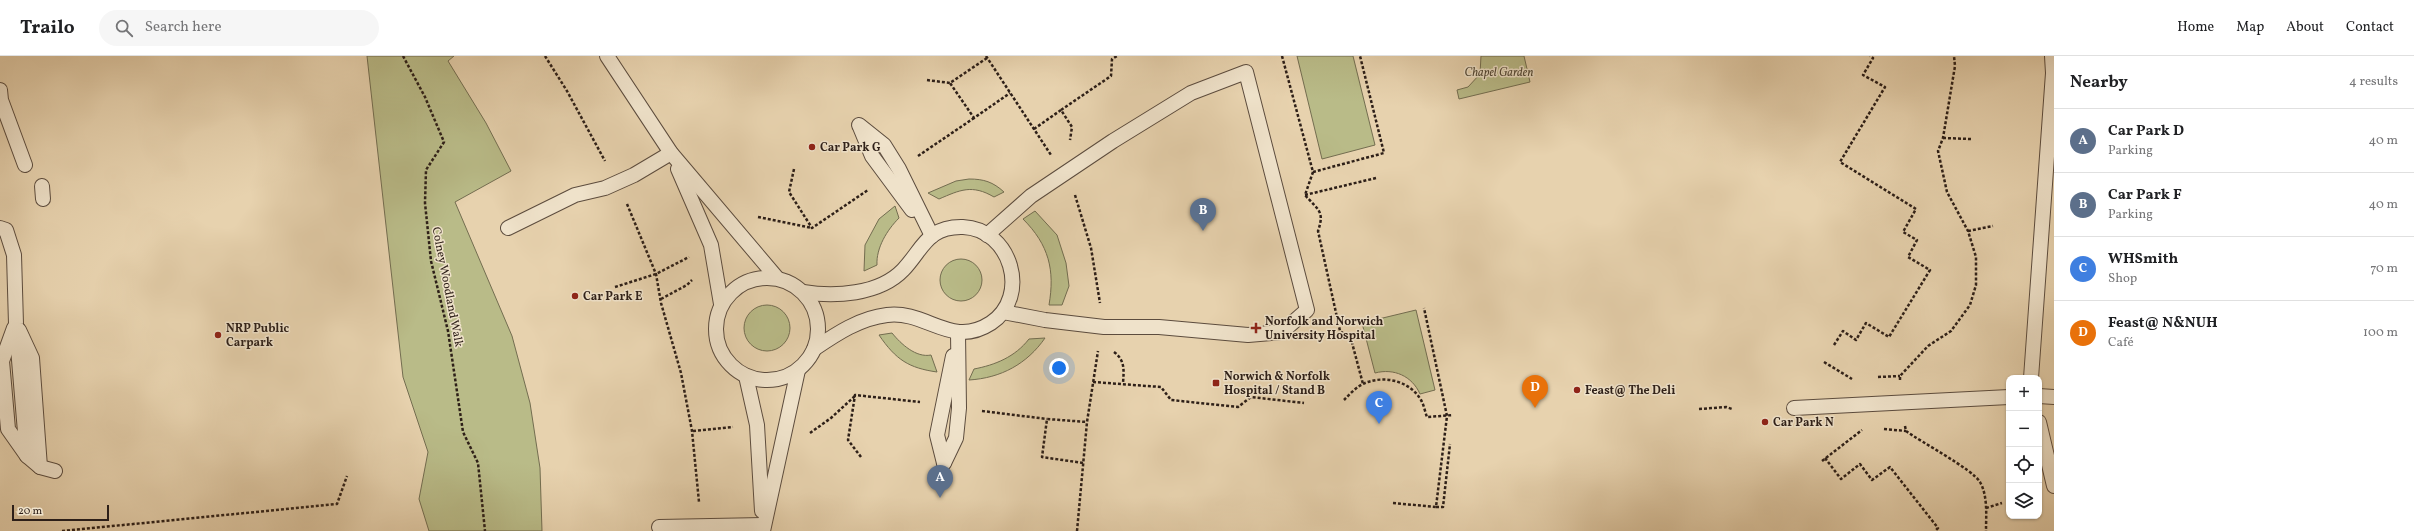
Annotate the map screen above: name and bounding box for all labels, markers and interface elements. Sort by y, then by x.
search box [99,10,379,46]
text: Trailo [20,15,75,41]
icon: search [113,17,135,39]
text: Search here [145,17,222,38]
text: Home [2177,18,2214,37]
text: Map [2236,18,2264,37]
text: About [2286,18,2324,37]
text: Contact [2346,18,2394,37]
park label: Chapel Garden [1465,65,1533,81]
text: Nearby [2070,71,2128,94]
text: 4 results [2349,73,2398,91]
text: Car Park D [2108,121,2184,142]
text: A [2078,132,2088,150]
text: 40 m [2369,132,2398,150]
place label: Car Park G [820,140,881,156]
marker: Car Park G [807,142,817,152]
text: Parking [2108,142,2153,160]
text: Car Park F [2108,185,2182,206]
text: B [2079,196,2087,214]
text: 40 m [2369,196,2398,214]
pin: B [1190,198,1216,231]
text: Parking [2108,206,2153,224]
street label: Colney Woodland Walk [428,226,467,349]
text: WHSmith [2108,249,2178,270]
text: C [2079,260,2087,278]
text: 70 m [2370,260,2398,278]
text: Shop [2108,270,2137,288]
place label: Car Park E [583,289,643,305]
marker: Car Park E [570,291,580,301]
text: Feast@ N&NUH [2108,313,2218,334]
place label: Norfolk and Norwich University Hospital [1265,314,1384,344]
place label: NRP Public Carpark [226,321,289,351]
marker: Norfolk and Norwich University Hospital [1250,322,1262,334]
text: D [2078,324,2088,342]
text: 100 m [2363,324,2398,342]
marker: NRP Public Carpark [213,330,223,340]
text: Café [2108,334,2134,352]
your location [1049,358,1069,378]
place label: Norwich & Norfolk Hospital / Stand B [1224,369,1331,399]
pin: D [1522,375,1548,408]
map controls [2006,375,2042,519]
button: + [2006,375,2042,411]
marker: Norwich & Norfolk Hospital / Stand B [1211,378,1221,388]
place label: Feast@ The Deli [1585,383,1675,399]
marker: Feast@ The Deli [1572,385,1582,395]
pin: C [1366,391,1392,424]
button: − [2006,411,2042,447]
place label: Car Park N [1773,415,1834,431]
marker: Car Park N [1760,417,1770,427]
button: locate [2006,447,2042,483]
pin: A [927,465,953,498]
button: layers [2006,483,2042,519]
scale bar [12,503,109,522]
text: 20 m [18,504,42,519]

